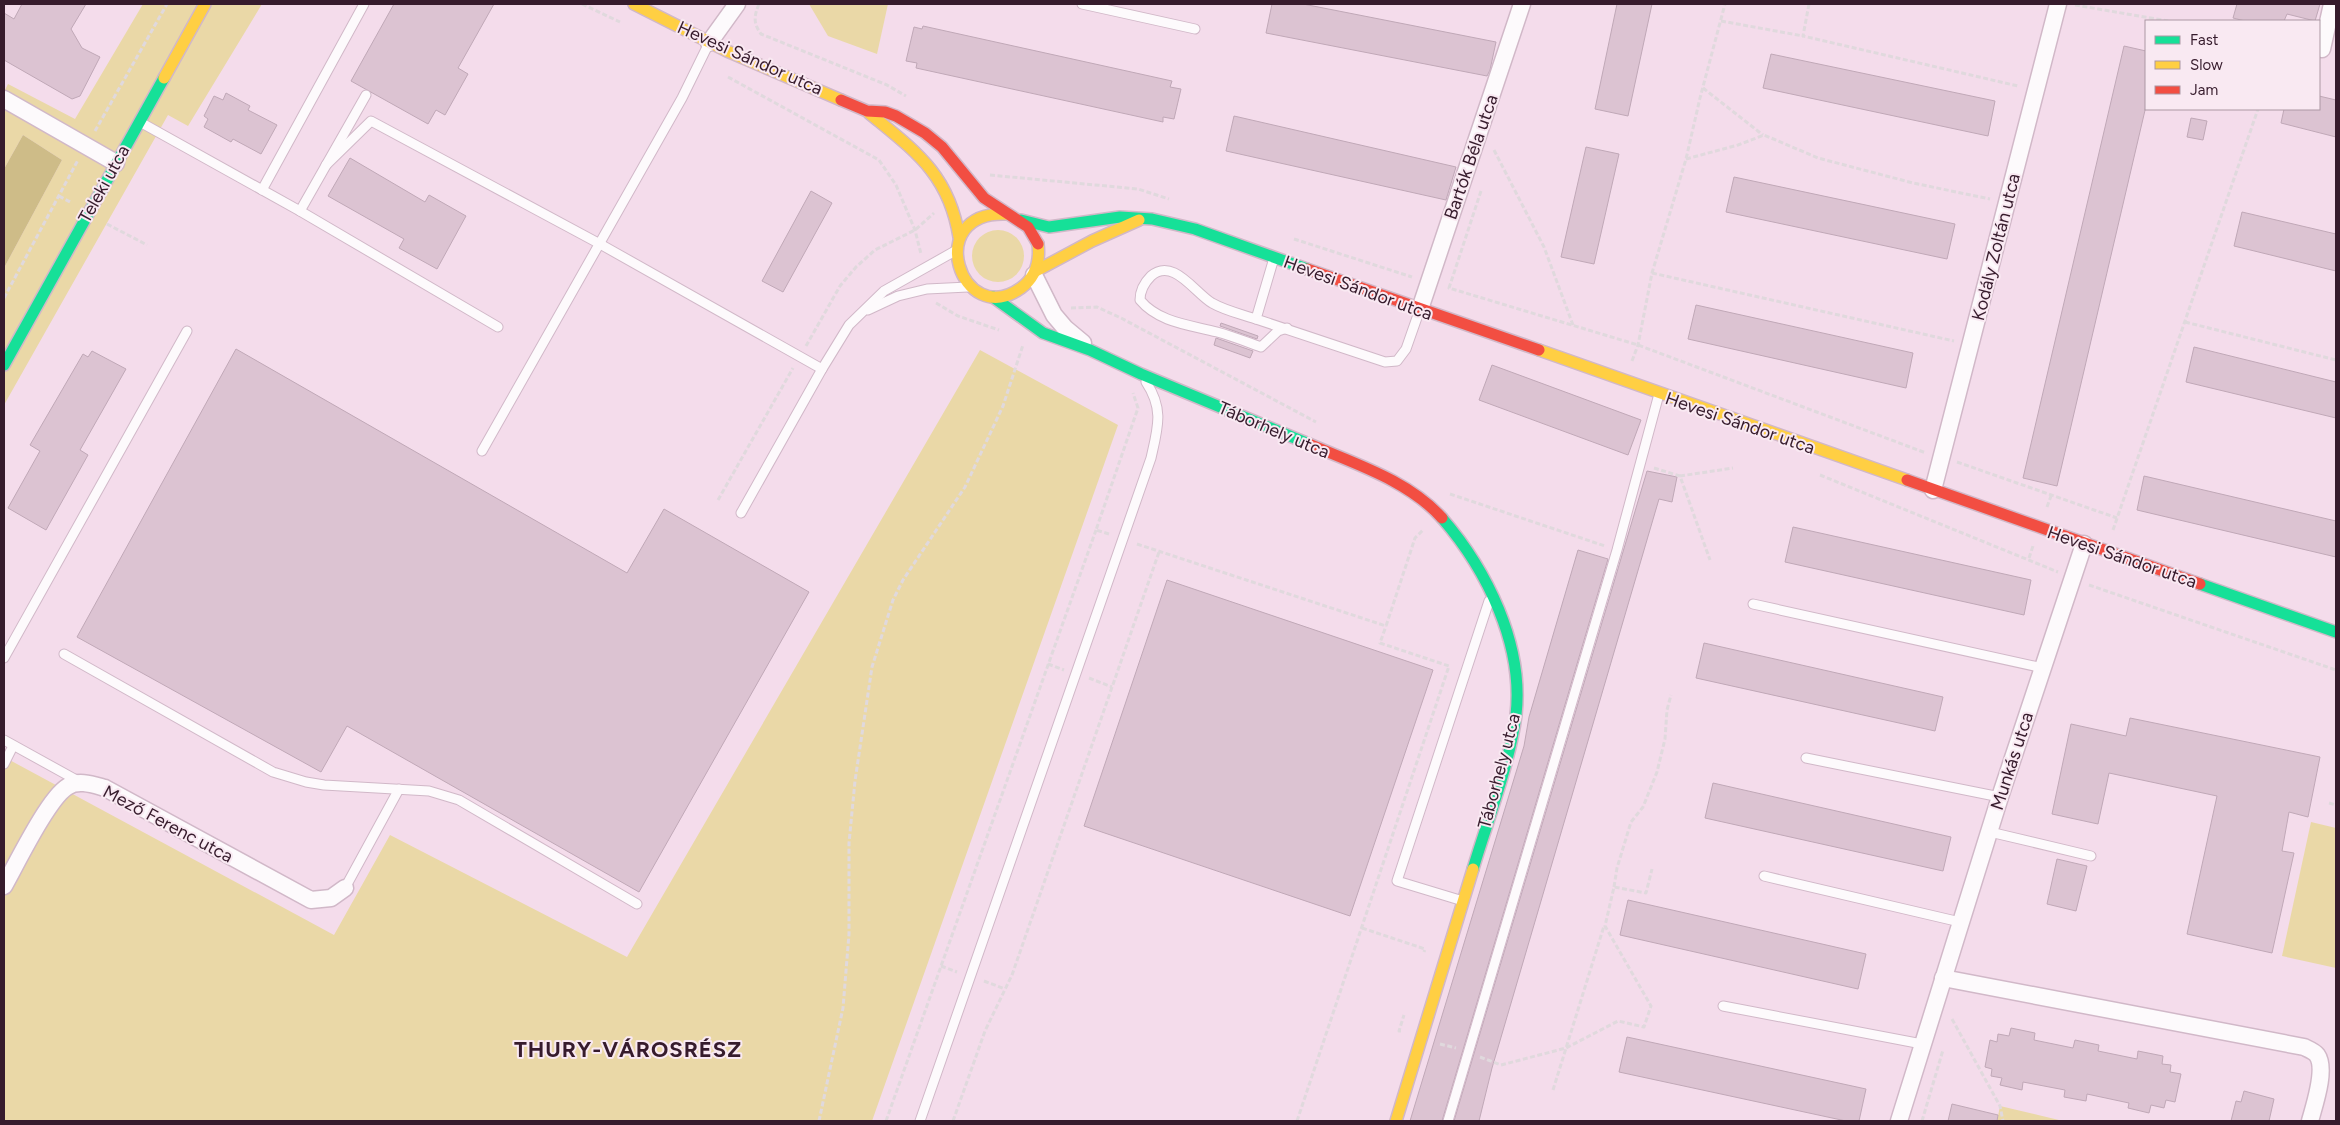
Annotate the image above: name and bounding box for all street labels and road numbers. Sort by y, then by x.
street label: Hevesi Sándor utca [674,16,826,100]
street label: Bartók Béla utca [1439,92,1503,222]
street label: Teleki utca [74,141,134,227]
street label: Kodály Zoltán utca [1967,171,2025,323]
street label: Hevesi Sándor utca [1281,251,1435,325]
street label: Hevesi Sándor utca [1662,387,1818,459]
street label: Táborhely utca [1215,397,1333,463]
street label: Hevesi Sándor utca [2044,521,2200,593]
street label: Munkás utca [1986,709,2038,813]
street label: Táborhely utca [1473,711,1525,831]
street label: Mező Ferenc utca [99,780,237,868]

